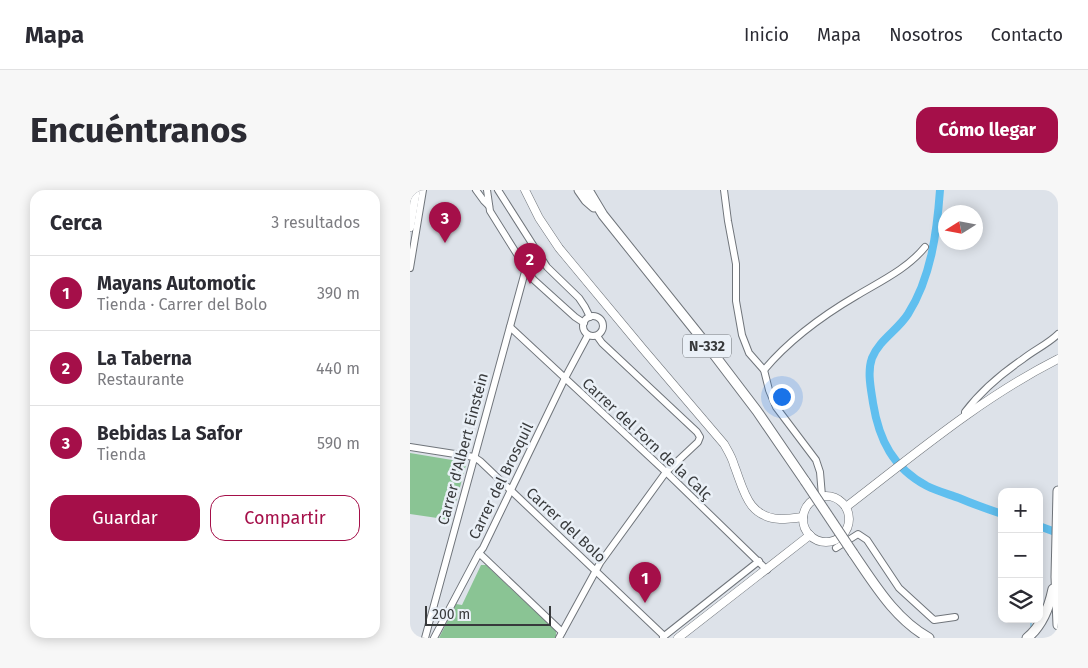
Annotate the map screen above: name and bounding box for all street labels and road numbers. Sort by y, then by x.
road number: N-332 [683,334,731,358]
street label: Carrer d'Albert Einstein [434,371,492,527]
street label: Carrer del Forn de la Calç [579,374,715,504]
street label: Carrer del Brosquil [465,419,537,542]
street label: Carrer del Bolo [523,484,609,566]

